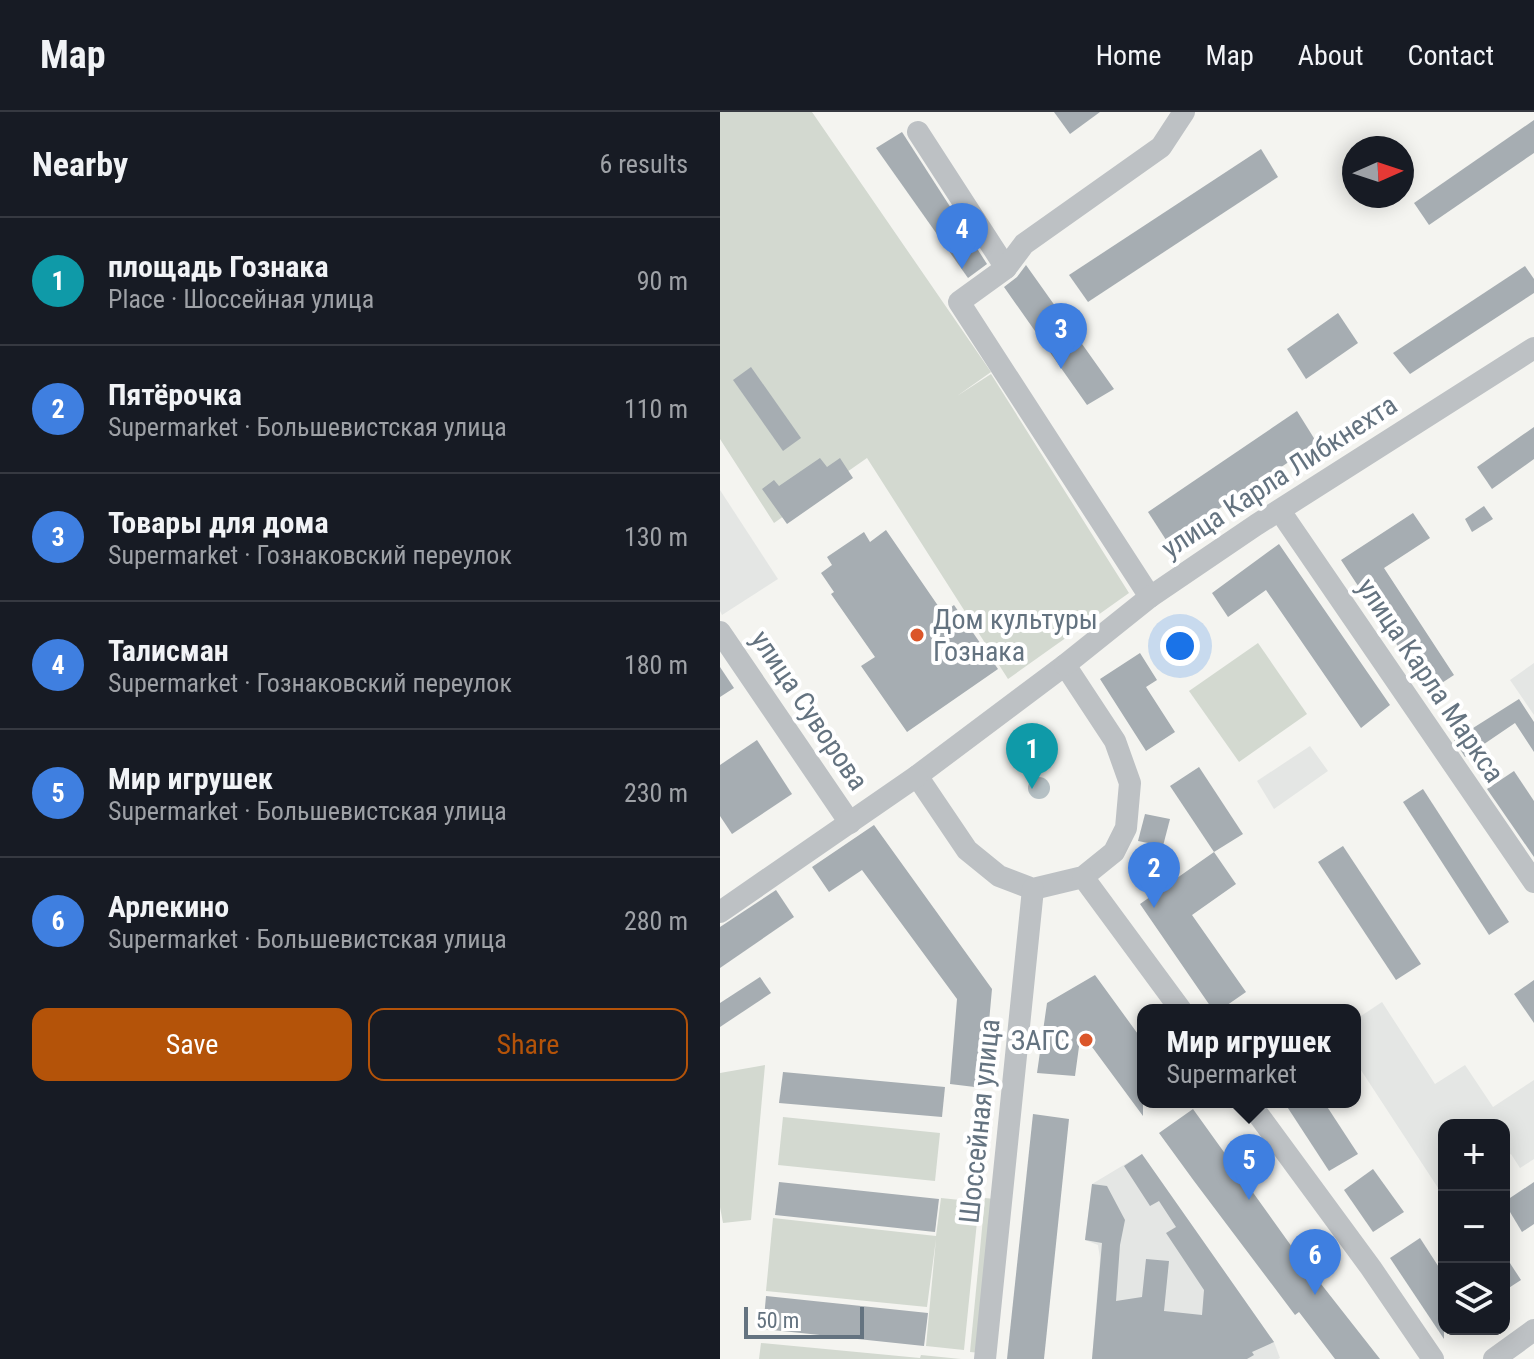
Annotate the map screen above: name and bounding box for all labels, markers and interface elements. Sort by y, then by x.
text: Map [40,33,106,77]
text: Home [1096,39,1161,72]
text: Map [1205,39,1254,72]
text: About [1298,39,1364,72]
text: Contact [1408,39,1494,72]
north arrow [1342,136,1414,208]
text: Nearby [32,144,128,184]
text: 6 results [599,149,688,179]
pin: 4 [936,203,988,269]
text: площадь Гознака [108,249,329,284]
text: 1 [51,266,65,296]
text: 90 m [637,266,688,296]
text: Place · Шоссейная улица [108,284,374,314]
pin: 3 [1035,303,1087,369]
text: Пятёрочка [108,377,242,412]
street label: улица Карла Либкнехта [1155,388,1403,565]
text: 2 [51,394,65,424]
text: 110 m [624,394,688,424]
text: Supermarket · Большевистская улица [108,412,507,442]
text: Товары для дома [108,505,329,540]
text: 3 [51,522,65,552]
text: 130 m [624,522,688,552]
text: Supermarket · Гознаковский переулок [108,540,512,570]
street label: улица Карла Маркса [1350,572,1511,789]
place label: Дом культуры Гознака [933,603,1098,668]
street label: улица Суворова [744,624,875,796]
marker: Дом культуры Гознака [908,626,926,644]
your location [1160,626,1200,666]
text: Талисман [108,633,229,668]
text: 4 [51,650,65,680]
text: 180 m [624,650,688,680]
text: Supermarket · Гознаковский переулок [108,668,512,698]
pin: 1 [1006,723,1058,789]
text: Мир игрушек [108,761,273,796]
text: 5 [51,778,65,808]
text: 230 m [624,778,688,808]
text: Supermarket · Большевистская улица [108,796,507,826]
pin: 2 [1128,842,1180,908]
text: Арлекино [108,889,229,924]
text: 6 [51,906,65,936]
text: 280 m [624,906,688,936]
text: Supermarket · Большевистская улица [108,924,507,954]
popup [1137,1004,1361,1108]
button: Save [32,1008,352,1081]
button: Share [368,1008,688,1081]
street label: Шоссейная улица [952,1017,1007,1225]
place label: ЗАГС [1011,1024,1070,1057]
text: Мир игрушек [1167,1024,1331,1059]
marker: ЗАГС [1077,1031,1095,1049]
text: Supermarket [1167,1059,1297,1089]
map controls [1438,1119,1510,1335]
button: + [1438,1119,1510,1191]
pin: 5 [1223,1134,1275,1200]
button: − [1438,1191,1510,1263]
pin: 6 [1289,1229,1341,1295]
button: layers [1438,1263,1510,1335]
scale bar [744,1303,864,1339]
text: 50 m [756,1308,799,1333]

